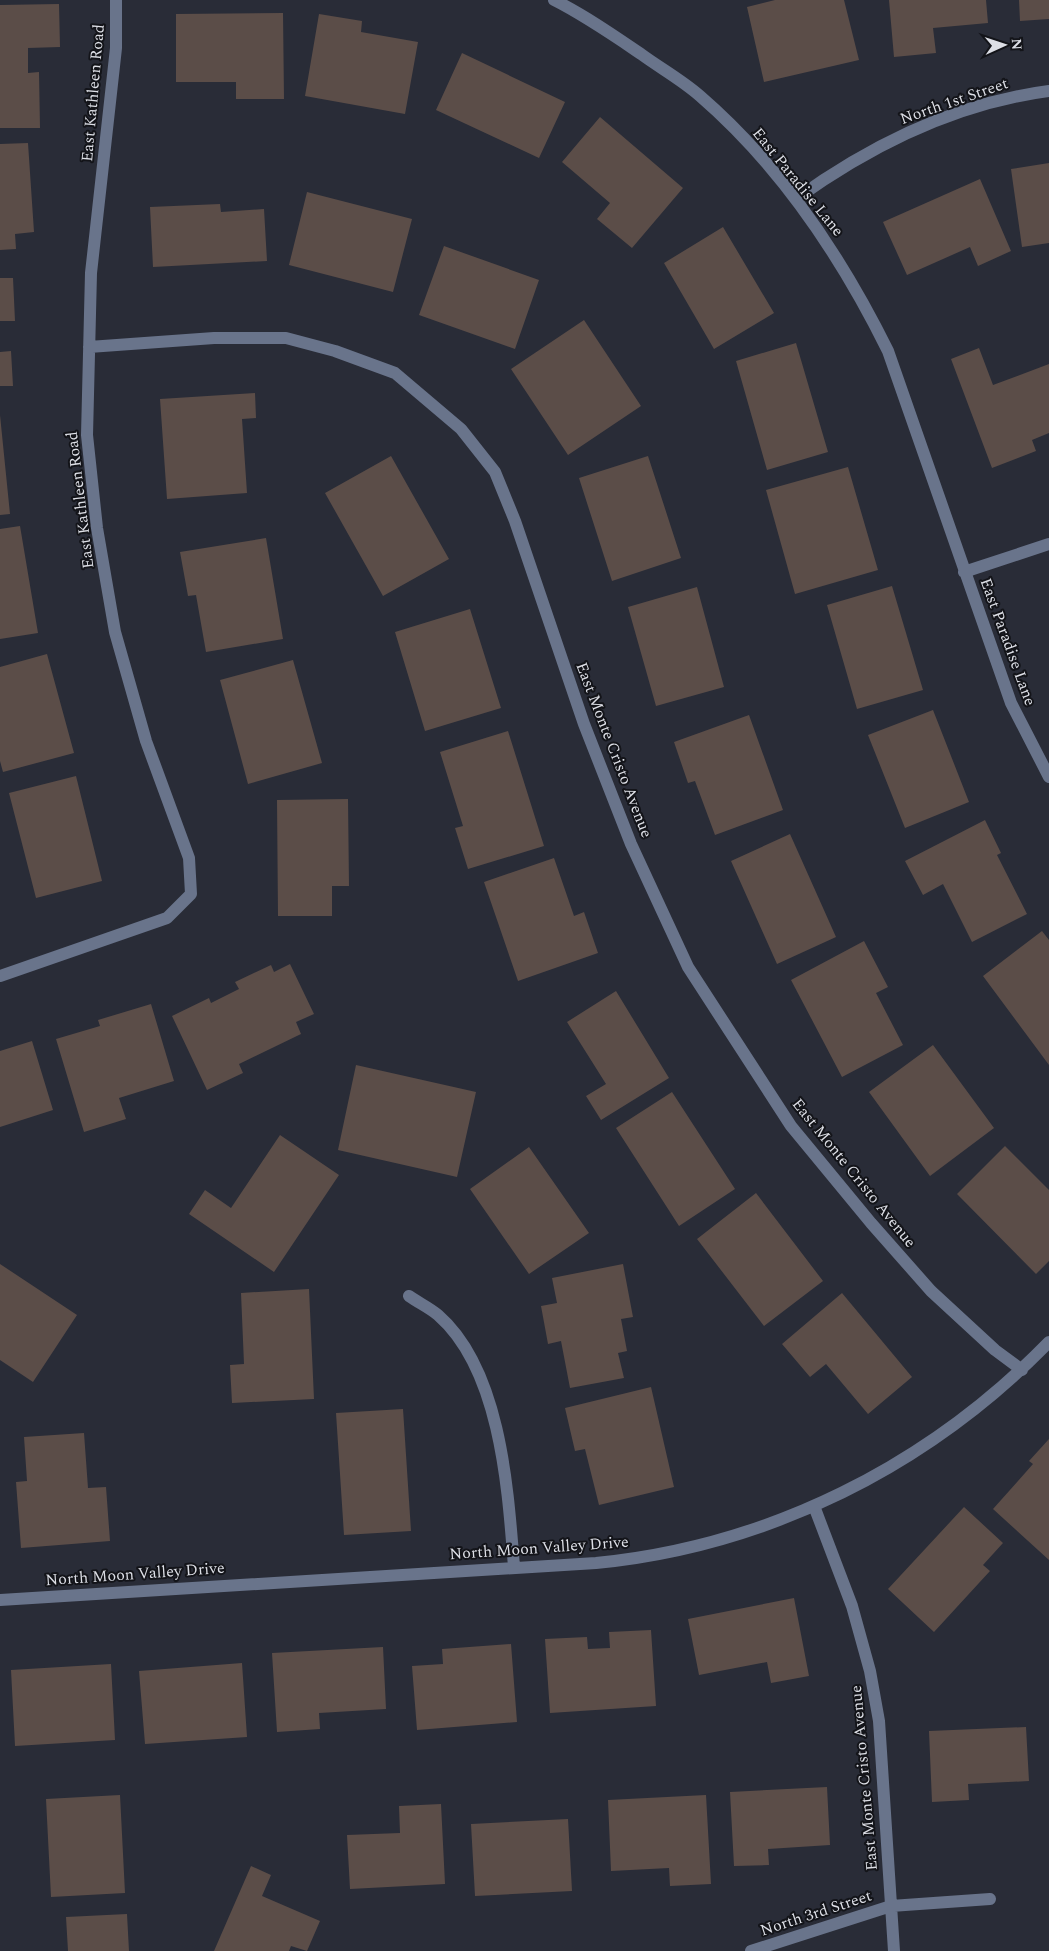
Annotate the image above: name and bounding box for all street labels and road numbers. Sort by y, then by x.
street label: East Kathleen Road [75,23,111,163]
street label: North 1st Street [897,71,1012,131]
street label: East Paradise Lane [746,122,850,242]
street label: East Kathleen Road [60,430,100,570]
street label: East Paradise Lane [974,575,1042,709]
street label: East Monte Cristo Avenue [569,659,659,841]
street label: East Monte Cristo Avenue [786,1093,922,1253]
street label: North Moon Valley Drive [449,1530,629,1566]
street label: North Moon Valley Drive [45,1556,225,1592]
street label: East Monte Cristo Avenue [844,1684,884,1872]
street label: North 3rd Street [757,1884,875,1942]

